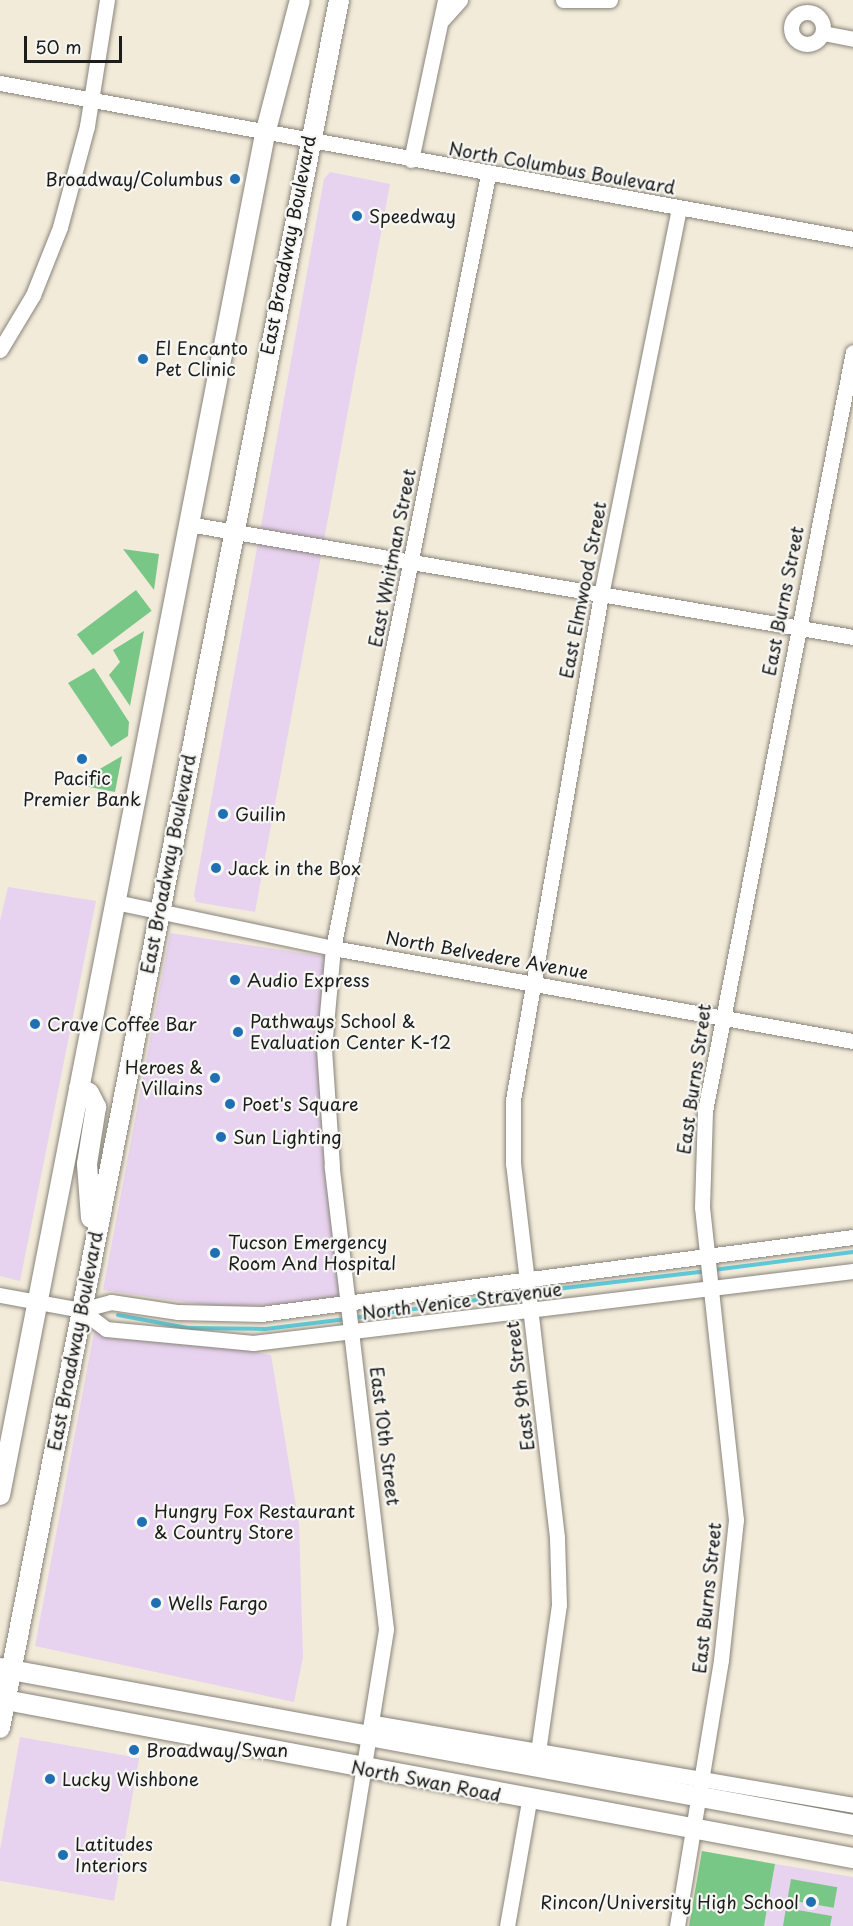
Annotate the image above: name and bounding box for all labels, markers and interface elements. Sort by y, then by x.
scale bar [27,24,124,62]
text: 50 m [35,33,82,60]
street label: East Broadway Boulevard [256,134,320,356]
street label: North Columbus Boulevard [447,137,677,199]
place label: Broadway/Columbus [45,168,223,190]
marker: Broadway/Columbus [228,172,242,186]
place label: Speedway [369,205,456,227]
marker: Speedway [350,209,364,223]
place label: El Encanto Pet Clinic [155,338,248,380]
marker: El Encanto Pet Clinic [136,352,150,366]
street label: East Whitman Street [364,467,420,649]
street label: East Elmwood Street [555,500,611,680]
street label: East Burns Street [758,524,808,678]
marker: Pacific Premier Bank [75,752,89,766]
street label: East Broadway Boulevard [136,753,200,975]
place label: Pacific Premier Bank [23,768,141,810]
place label: Guilin [235,803,286,825]
marker: Guilin [216,807,230,821]
place label: Jack in the Box [228,857,362,879]
marker: Jack in the Box [209,861,223,875]
street label: North Belvedere Avenue [384,926,590,984]
place label: Audio Express [247,969,370,991]
marker: Audio Express [228,973,242,987]
street label: East Burns Street [673,1002,715,1156]
place label: Pathways School & Evaluation Center K-12 [250,1011,452,1054]
place label: Crave Coffee Bar [47,1013,199,1035]
marker: Crave Coffee Bar [28,1017,42,1031]
marker: Pathways School & Evaluation Center K-12 [231,1025,245,1039]
place label: Heroes & Villains [124,1057,203,1100]
marker: Heroes & Villains [208,1071,222,1085]
place label: Poet's Square [242,1093,359,1115]
marker: Poet's Square [223,1097,237,1111]
place label: Sun Lighting [233,1126,341,1148]
marker: Sun Lighting [214,1130,228,1144]
street label: East Broadway Boulevard [43,1230,107,1452]
place label: Tucson Emergency Room And Hospital [228,1232,395,1274]
marker: Tucson Emergency Room And Hospital [206,1244,224,1262]
street label: North Venice Stravenue [360,1278,564,1324]
street label: East 9th Street [501,1320,539,1452]
street label: East 10th Street [366,1365,404,1507]
place label: Hungry Fox Restaurant & Country Store [154,1501,355,1544]
marker: Hungry Fox Restaurant & Country Store [135,1515,149,1529]
street label: East Burns Street [688,1521,726,1675]
place label: Wells Fargo [168,1592,269,1614]
marker: Wells Fargo [149,1596,163,1610]
place label: Broadway/Swan [146,1739,288,1761]
marker: Broadway/Swan [127,1743,141,1757]
street label: North Swan Road [349,1756,503,1806]
place label: Lucky Wishbone [62,1768,201,1790]
marker: Lucky Wishbone [43,1772,57,1786]
place label: Latitudes Interiors [75,1834,153,1876]
marker: Latitudes Interiors [56,1848,70,1862]
place label: Rincon/University High School [538,1891,799,1913]
marker: Rincon/University High School [804,1895,818,1909]

